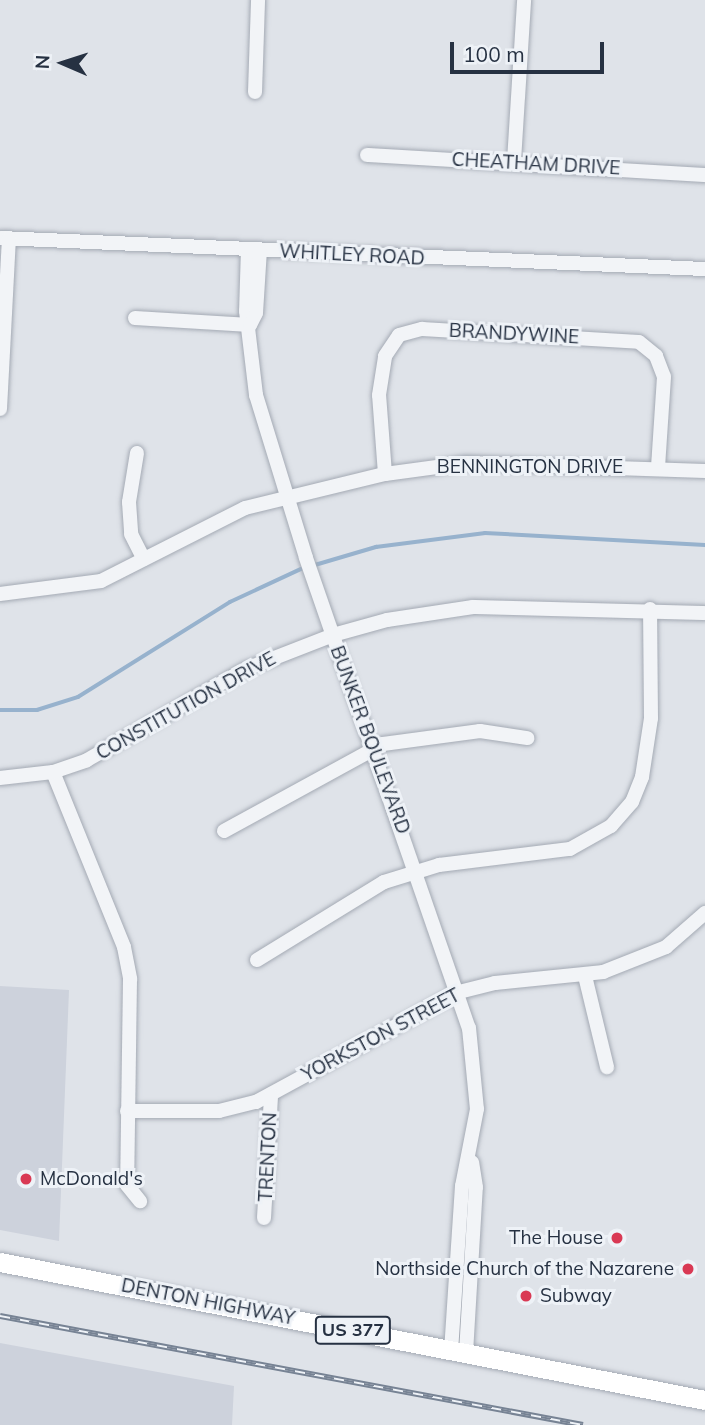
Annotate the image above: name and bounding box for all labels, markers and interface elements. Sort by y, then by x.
north arrow [28,28,98,98]
scale bar [453,28,607,72]
text: 100 m [463,41,525,67]
text: N [30,54,54,70]
street label: CHEATHAM DRIVE [451,148,621,180]
street label: WHITLEY ROAD [279,240,425,270]
street label: BRANDYWINE [448,319,580,349]
street label: BENNINGTON DRIVE [437,456,623,478]
street label: BUNKER BOULEVARD [325,643,415,837]
street label: CONSTITUTION DRIVE [92,647,280,765]
street label: YORKSTON STREET [298,984,464,1086]
street label: TRENTON [254,1112,282,1202]
place label: McDonald's [40,1168,143,1190]
marker: McDonald's [18,1171,34,1187]
place label: The House [509,1227,603,1249]
marker: The House [609,1230,625,1246]
place label: Northside Church of the Nazarene [375,1258,674,1280]
marker: Northside Church of the Nazarene [680,1261,696,1277]
street label: DENTON HIGHWAY [119,1274,297,1330]
place label: Subway [540,1285,612,1307]
marker: Subway [518,1288,534,1304]
road number: US 377 [314,1316,392,1344]

